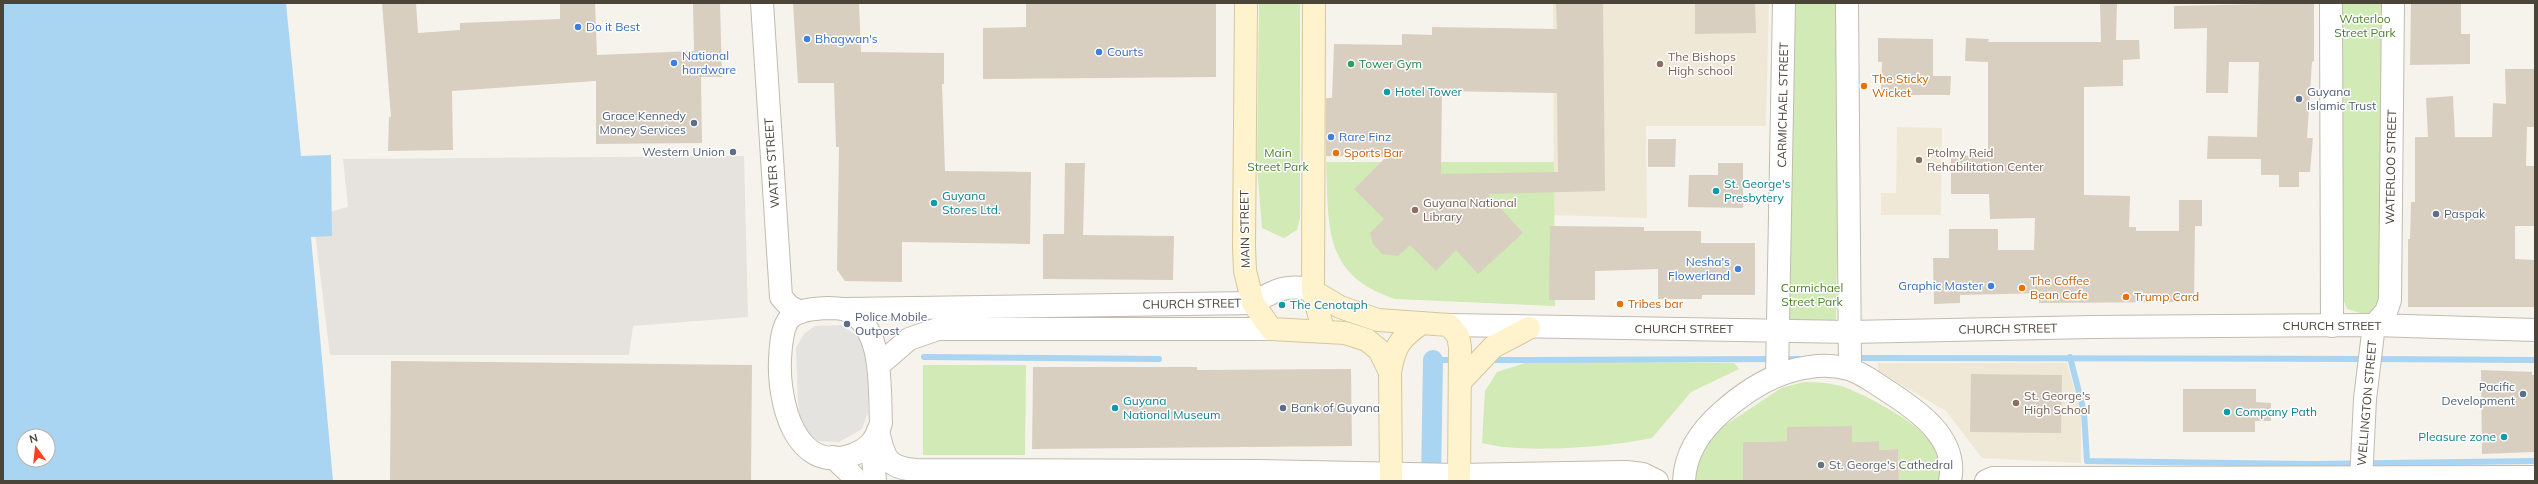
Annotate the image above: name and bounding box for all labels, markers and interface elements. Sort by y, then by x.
park label: Waterloo Street Park [2334,11,2397,40]
place label: Do it Best [586,19,640,34]
marker: Do it Best [573,22,583,32]
place label: Bhagwan's [815,31,878,46]
marker: Bhagwan's [802,34,812,44]
street label: CARMICHAEL STREET [1774,41,1791,168]
place label: Courts [1107,44,1143,59]
marker: Courts [1094,47,1104,57]
place label: National hardware [682,48,736,77]
place label: The Bishops High school [1668,49,1736,78]
place label: Tower Gym [1359,56,1422,71]
marker: National hardware [669,58,679,68]
marker: Tower Gym [1346,59,1356,69]
marker: The Bishops High school [1655,59,1665,69]
place label: The Sticky Wicket [1872,71,1929,100]
marker: The Sticky Wicket [1859,81,1869,91]
place label: Hotel Tower [1395,84,1463,99]
place label: Guyana Islamic Trust [2307,84,2376,113]
marker: Hotel Tower [1382,87,1392,97]
marker: Guyana Islamic Trust [2294,94,2304,104]
place label: Grace Kennedy Money Services [600,108,687,137]
street label: WATERLOO STREET [2382,109,2399,225]
street label: WATER STREET [761,117,782,209]
marker: Grace Kennedy Money Services [689,118,699,128]
place label: Rare Finz [1339,129,1391,144]
marker: Rare Finz [1326,132,1336,142]
place label: Western Union [642,144,725,159]
park label: Main Street Park [1247,145,1310,174]
place label: Sports Bar [1344,145,1404,160]
place label: Ptolmy Reid Rehabilitation Center [1927,145,2044,174]
marker: Western Union [728,147,738,157]
marker: Sports Bar [1331,148,1341,158]
marker: Ptolmy Reid Rehabilitation Center [1914,155,1924,165]
place label: St. George's Presbytery [1724,176,1791,205]
marker: St. George's Presbytery [1711,186,1721,196]
place label: Guyana Stores Ltd. [942,188,1001,217]
street label: MAIN STREET [1236,189,1253,268]
place label: Guyana National Library [1423,195,1517,224]
marker: Guyana Stores Ltd. [929,198,939,208]
marker: Guyana National Library [1410,205,1420,215]
place label: Paspak [2444,206,2486,221]
marker: Paspak [2431,209,2441,219]
place label: Nesha's Flowerland [1668,254,1730,283]
marker: Nesha's Flowerland [1733,264,1743,274]
place label: The Coffee Bean Cafe [2030,273,2089,302]
place label: Graphic Master [1898,278,1984,293]
park label: Carmichael Street Park [1781,280,1844,309]
marker: Graphic Master [1986,281,1996,291]
marker: The Coffee Bean Cafe [2017,283,2027,293]
place label: Trump Card [2134,289,2199,304]
marker: Trump Card [2121,292,2131,302]
street label: CHURCH STREET [1142,295,1242,312]
place label: Tribes bar [1628,296,1684,311]
place label: The Cenotaph [1290,297,1368,312]
marker: Tribes bar [1615,299,1625,309]
marker: The Cenotaph [1277,300,1287,310]
place label: Police Mobile Outpost [855,309,927,338]
street label: CHURCH STREET [2283,318,2382,333]
marker: Police Mobile Outpost [842,319,852,329]
street label: CHURCH STREET [1958,320,2058,337]
street label: CHURCH STREET [1635,321,1734,336]
street label: WELLINGTON STREET [2354,339,2380,467]
place label: Pacific Development [2442,379,2515,408]
place label: St. George's High School [2024,388,2091,417]
marker: Pacific Development [2518,389,2528,399]
place label: Guyana National Museum [1123,393,1220,422]
marker: St. George's High School [2011,398,2021,408]
place label: Bank of Guyana [1291,400,1380,415]
marker: Guyana National Museum [1110,403,1120,413]
marker: Bank of Guyana [1278,403,1288,413]
place label: Company Path [2235,404,2317,419]
marker: Company Path [2222,407,2232,417]
north arrow [16,428,56,468]
place label: Pleasure zone [2418,429,2496,444]
text: N [28,431,39,446]
marker: Pleasure zone [2499,432,2509,442]
place label: St. George's Cathedral [1829,457,1953,472]
marker: St. George's Cathedral [1816,460,1826,470]

